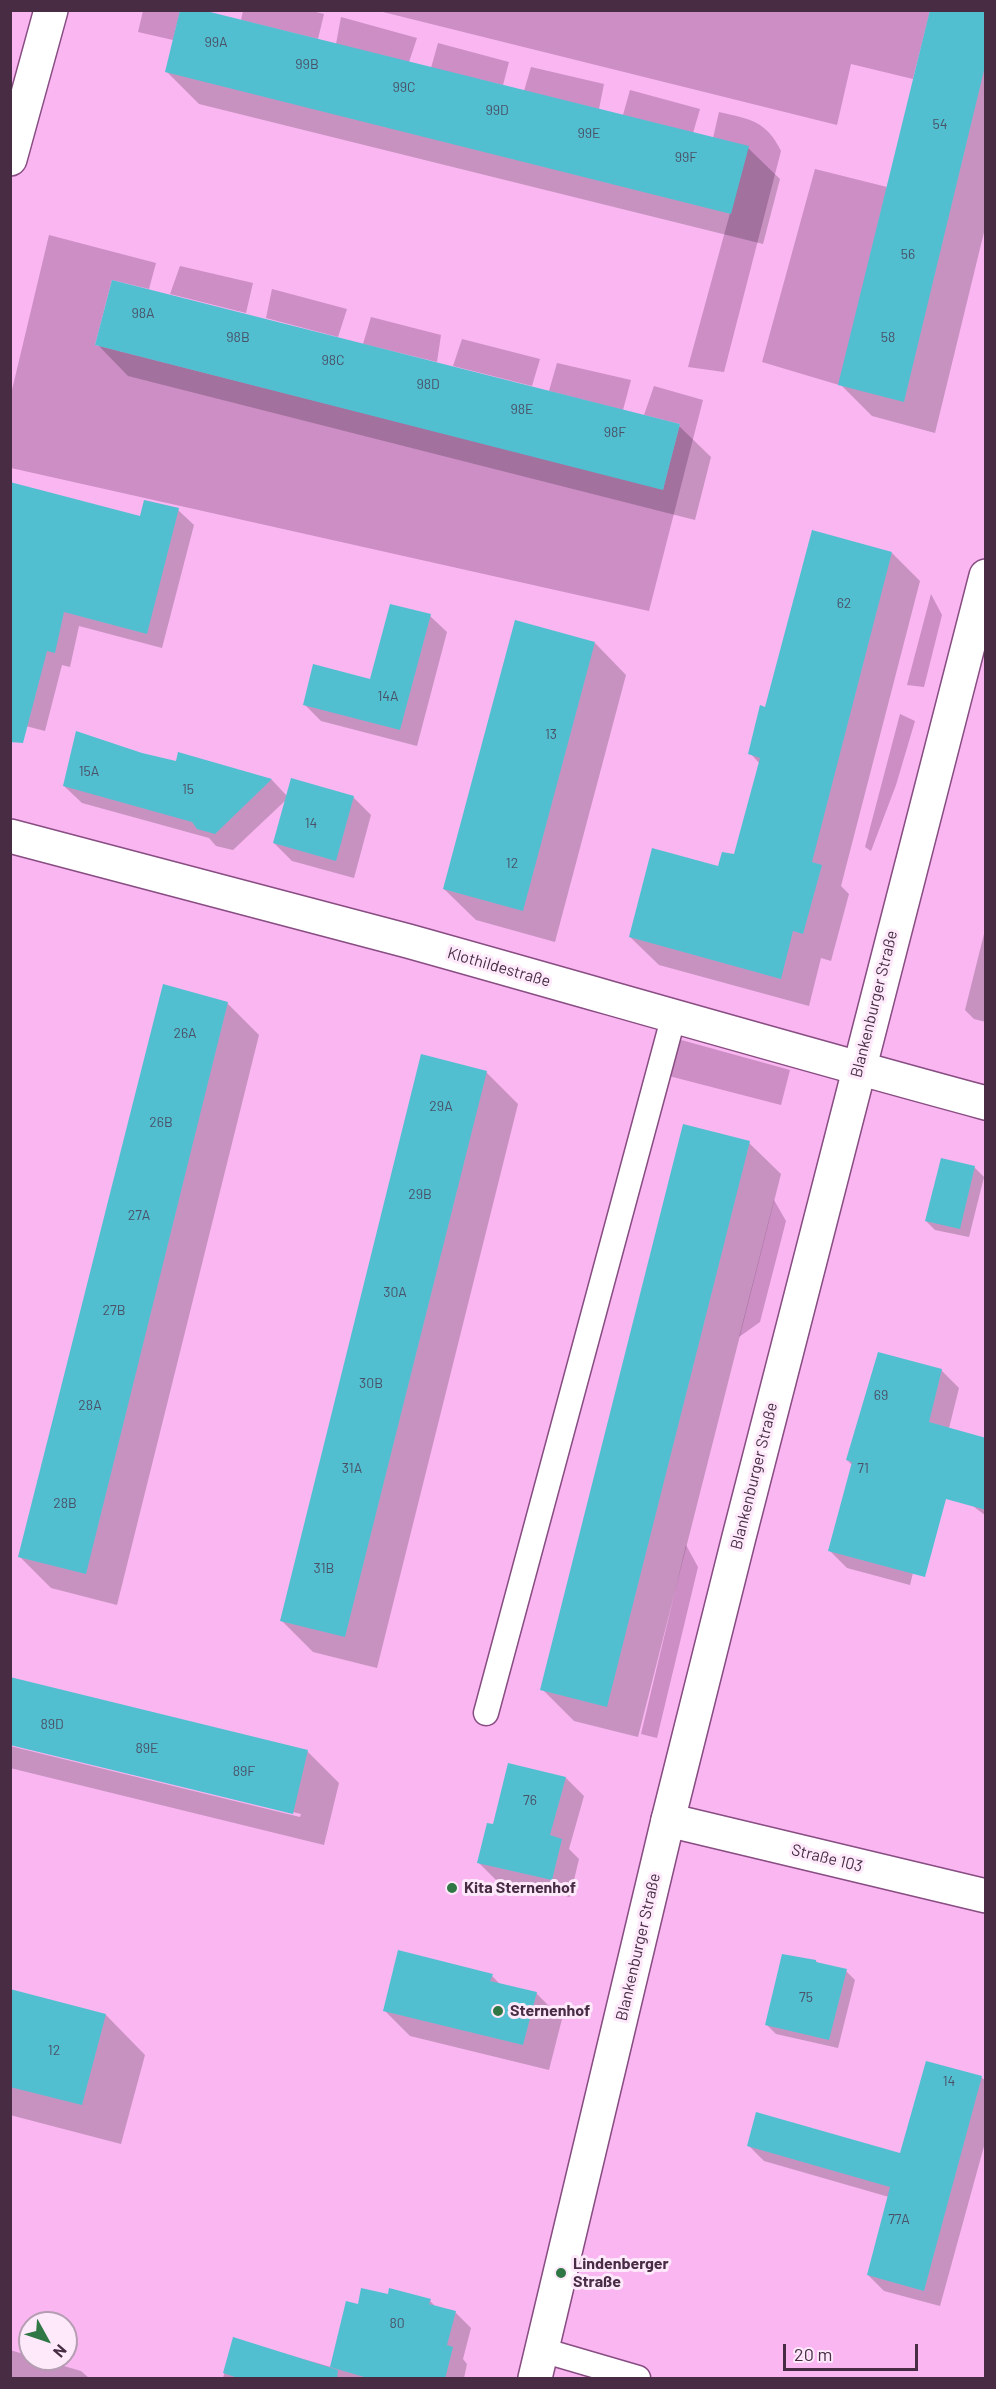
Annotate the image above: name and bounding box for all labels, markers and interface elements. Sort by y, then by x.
house number: 99A [204,34,228,50]
house number: 99B [295,56,319,72]
house number: 99C [392,79,416,95]
house number: 99D [485,102,509,118]
house number: 54 [933,116,947,132]
house number: 99E [577,125,601,141]
house number: 99F [675,149,697,165]
house number: 56 [901,246,915,262]
house number: 98A [131,305,155,321]
house number: 98B [226,329,250,345]
house number: 58 [881,329,895,345]
house number: 98C [321,352,345,368]
house number: 98D [416,376,440,392]
house number: 98E [510,401,534,417]
house number: 98F [604,424,626,440]
house number: 62 [837,595,851,611]
house number: 14A [377,688,399,704]
house number: 13 [545,726,557,742]
house number: 15A [79,763,99,779]
house number: 15 [182,781,194,797]
house number: 14 [305,815,317,831]
house number: 12 [506,855,518,871]
street label: Blankenburger Straße [846,928,902,1080]
street label: Klothildestraße [445,943,553,991]
house number: 26A [173,1025,197,1041]
house number: 29A [429,1098,453,1114]
house number: 26B [149,1114,173,1130]
house number: 29B [408,1186,432,1202]
house number: 27A [128,1207,150,1223]
house number: 30A [383,1284,407,1300]
house number: 27B [103,1302,125,1318]
house number: 30B [359,1375,383,1391]
house number: 69 [874,1387,888,1403]
house number: 28A [78,1397,102,1413]
street label: Blankenburger Straße [726,1400,782,1552]
house number: 31A [342,1460,362,1476]
house number: 71 [857,1460,869,1476]
house number: 28B [53,1495,77,1511]
house number: 31B [314,1560,334,1576]
house number: 89D [40,1716,64,1732]
house number: 89E [135,1740,159,1756]
house number: 89F [233,1763,255,1779]
house number: 76 [523,1792,537,1808]
street label: Straße 103 [789,1840,865,1876]
street label: Blankenburger Straße [612,1871,664,2023]
place label: Kita Sternenhof [464,1878,576,1898]
marker: Kita Sternenhof [445,1881,459,1895]
house number: 75 [799,1989,813,2005]
place label: Sternenhof [510,2001,590,2021]
marker: Sternenhof [491,2004,505,2018]
house number: 12 [48,2042,60,2058]
house number: 14 [943,2073,955,2089]
house number: 77A [888,2211,910,2227]
place label: Lindenberger Straße [573,2254,669,2292]
marker: Lindenberger Straße [554,2266,568,2280]
north arrow [18,2311,78,2371]
house number: 80 [389,2315,405,2331]
scale bar [786,2332,921,2370]
text: N [50,2341,71,2362]
text: 20 m [794,2343,832,2365]

